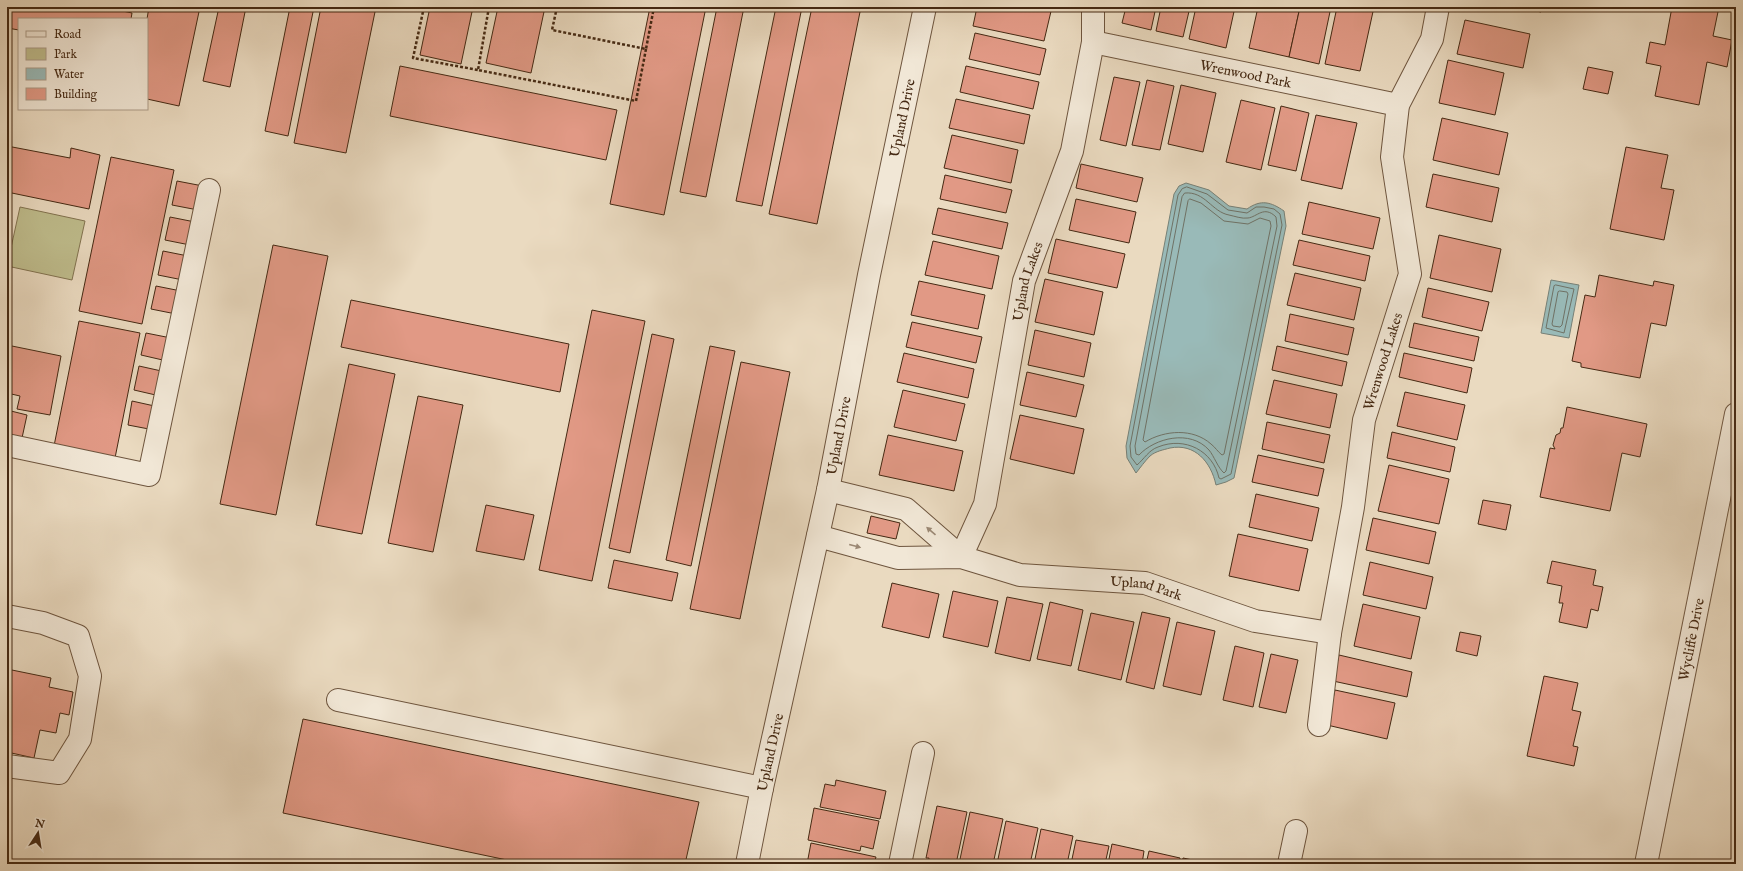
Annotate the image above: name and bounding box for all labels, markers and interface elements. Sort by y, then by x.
legend [18,18,148,110]
text: Road [54,27,82,42]
text: Park [54,47,77,62]
street label: Wrenwood Park [1198,56,1293,93]
text: Water [54,67,85,82]
street label: Upland Drive [886,77,920,159]
text: Building [54,87,98,102]
street label: Upland Lakes [1009,239,1048,323]
street label: Wrenwood Lakes [1360,311,1407,412]
street label: Upland Drive [823,395,856,477]
one-way arrow [926,527,937,536]
one-way arrow [849,543,861,549]
street label: Upland Park [1110,573,1185,605]
street label: Wycliffe Drive [1675,596,1709,683]
street label: Upland Drive [753,711,788,793]
north arrow [18,813,58,853]
text: N [33,816,46,832]

